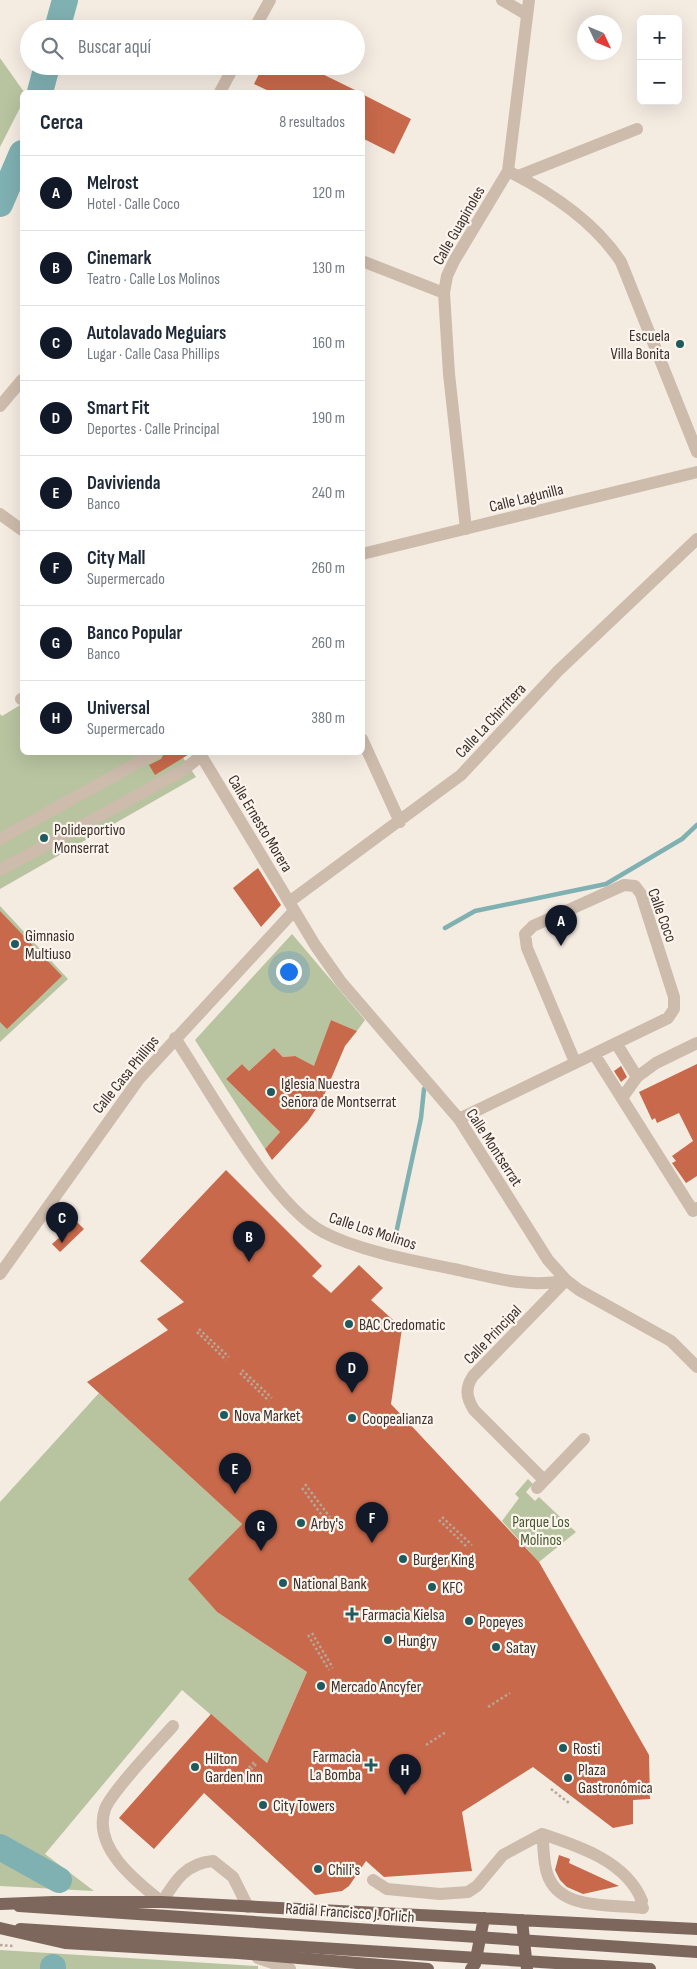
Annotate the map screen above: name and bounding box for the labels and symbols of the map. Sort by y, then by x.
north arrow [577,15,622,60]
street label: Calle Guapinoles [429,183,490,268]
place label: Escuela Villa Bonita [611,327,670,364]
marker: Escuela Villa Bonita [674,338,686,350]
street label: Calle Lagunilla [487,480,565,517]
street label: Calle La Chirritera [452,680,530,762]
street label: Calle Ernesto Morera [223,772,296,876]
place label: Polideportivo Monserrat [54,821,125,858]
marker: Polideportivo Monserrat [38,832,50,844]
street label: Calle Coco [643,886,680,945]
pin: A [545,905,577,946]
place label: Gimnasio Multiuso [25,927,75,964]
marker: Gimnasio Multiuso [9,938,21,950]
your location [276,959,302,985]
street label: Calle Casa Phillips [89,1032,164,1118]
place label: Iglesia Nuestra Señora de Montserrat [281,1075,397,1112]
marker: Iglesia Nuestra Señora de Montserrat [265,1086,277,1098]
street label: Calle Montserrat [462,1105,526,1190]
pin: C [46,1202,78,1243]
street label: Calle Los Molinos [326,1208,419,1255]
pin: B [233,1221,265,1262]
street label: Calle Principal [460,1302,526,1369]
place label: BAC Credomatic [359,1316,446,1335]
marker: BAC Credomatic [343,1318,355,1330]
pin: D [336,1352,368,1393]
place label: Nova Market [234,1407,301,1426]
marker: Nova Market [218,1409,230,1421]
place label: Coopealianza [362,1410,433,1429]
marker: Coopealianza [346,1412,358,1424]
pin: E [219,1453,251,1494]
pin: F [356,1502,388,1543]
pin: G [245,1510,277,1551]
park label: Parque Los Molinos [512,1513,570,1550]
place label: Arby's [310,1515,344,1534]
marker: Arby's [295,1517,307,1529]
place label: Burger King [413,1551,474,1570]
marker: Burger King [397,1553,409,1565]
place label: National Bank [293,1575,367,1594]
marker: National Bank [277,1577,289,1589]
place label: KFC [442,1579,463,1598]
marker: KFC [426,1581,438,1593]
place label: Farmacia Kielsa [362,1606,445,1625]
marker: Farmacia Kielsa [346,1608,358,1620]
place label: Popeyes [479,1613,524,1632]
marker: Popeyes [463,1615,475,1627]
place label: Hungry [398,1632,437,1651]
marker: Hungry [382,1634,394,1646]
place label: Satay [506,1639,536,1658]
marker: Satay [490,1641,502,1653]
place label: Mercado Ancyfer [331,1678,422,1697]
marker: Mercado Ancyfer [315,1680,327,1692]
place label: Rosti [573,1740,600,1759]
marker: Rosti [557,1742,569,1754]
place label: Farmacia La Bomba [310,1748,361,1785]
place label: Hilton Garden Inn [205,1750,263,1787]
pin: H [389,1754,421,1795]
marker: Farmacia La Bomba [365,1759,377,1771]
marker: Hilton Garden Inn [189,1761,201,1773]
place label: Plaza Gastronómica [578,1761,653,1798]
marker: Plaza Gastronómica [562,1772,574,1784]
place label: City Towers [273,1797,335,1816]
marker: City Towers [257,1799,269,1811]
place label: Chili's [328,1861,360,1880]
marker: Chili's [312,1863,324,1875]
street label: Radial Francisco J. Orlich [285,1900,415,1927]

